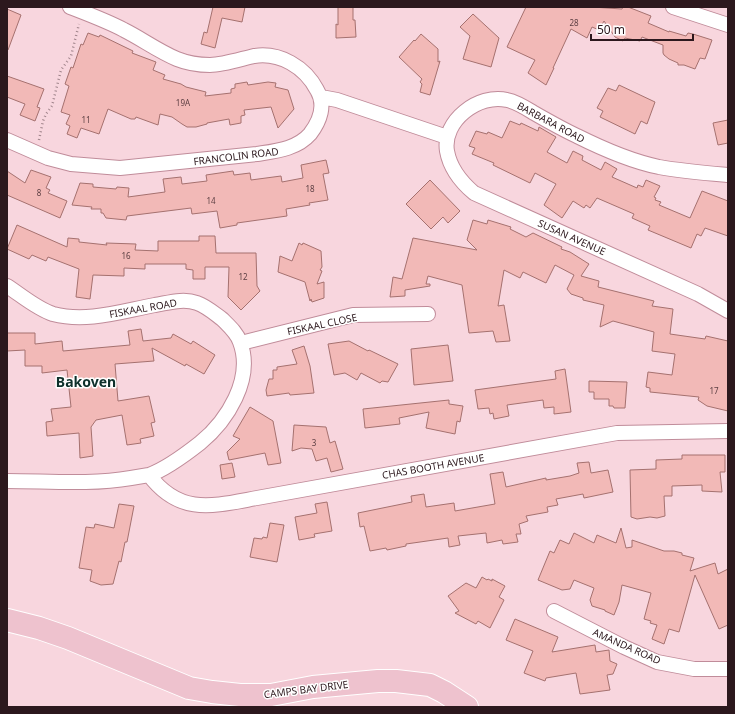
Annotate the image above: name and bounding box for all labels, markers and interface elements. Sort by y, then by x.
scale bar [591,16,693,42]
house number: 28 [569,17,579,28]
text: 50 m [597,21,625,38]
house number: 19A [176,97,191,108]
street label: BARBARA ROAD [515,98,587,146]
house number: 11 [81,114,91,125]
street label: FRANCOLIN ROAD [193,144,279,168]
house number: 18 [305,183,315,194]
house number: 8 [37,187,42,198]
house number: 14 [206,195,216,206]
street label: SUSAN AVENUE [536,216,608,258]
house number: 16 [121,250,131,261]
house number: 12 [238,271,248,282]
street label: FISKAAL ROAD [108,295,178,321]
street label: FISKAAL CLOSE [286,310,358,338]
district label: Bakoven [56,372,116,391]
house number: 17 [709,385,719,396]
house number: 3 [312,437,317,448]
street label: CHAS BOOTH AVENUE [381,450,485,482]
street label: AMANDA ROAD [591,625,663,667]
street label: CAMPS BAY DRIVE [263,677,349,701]

